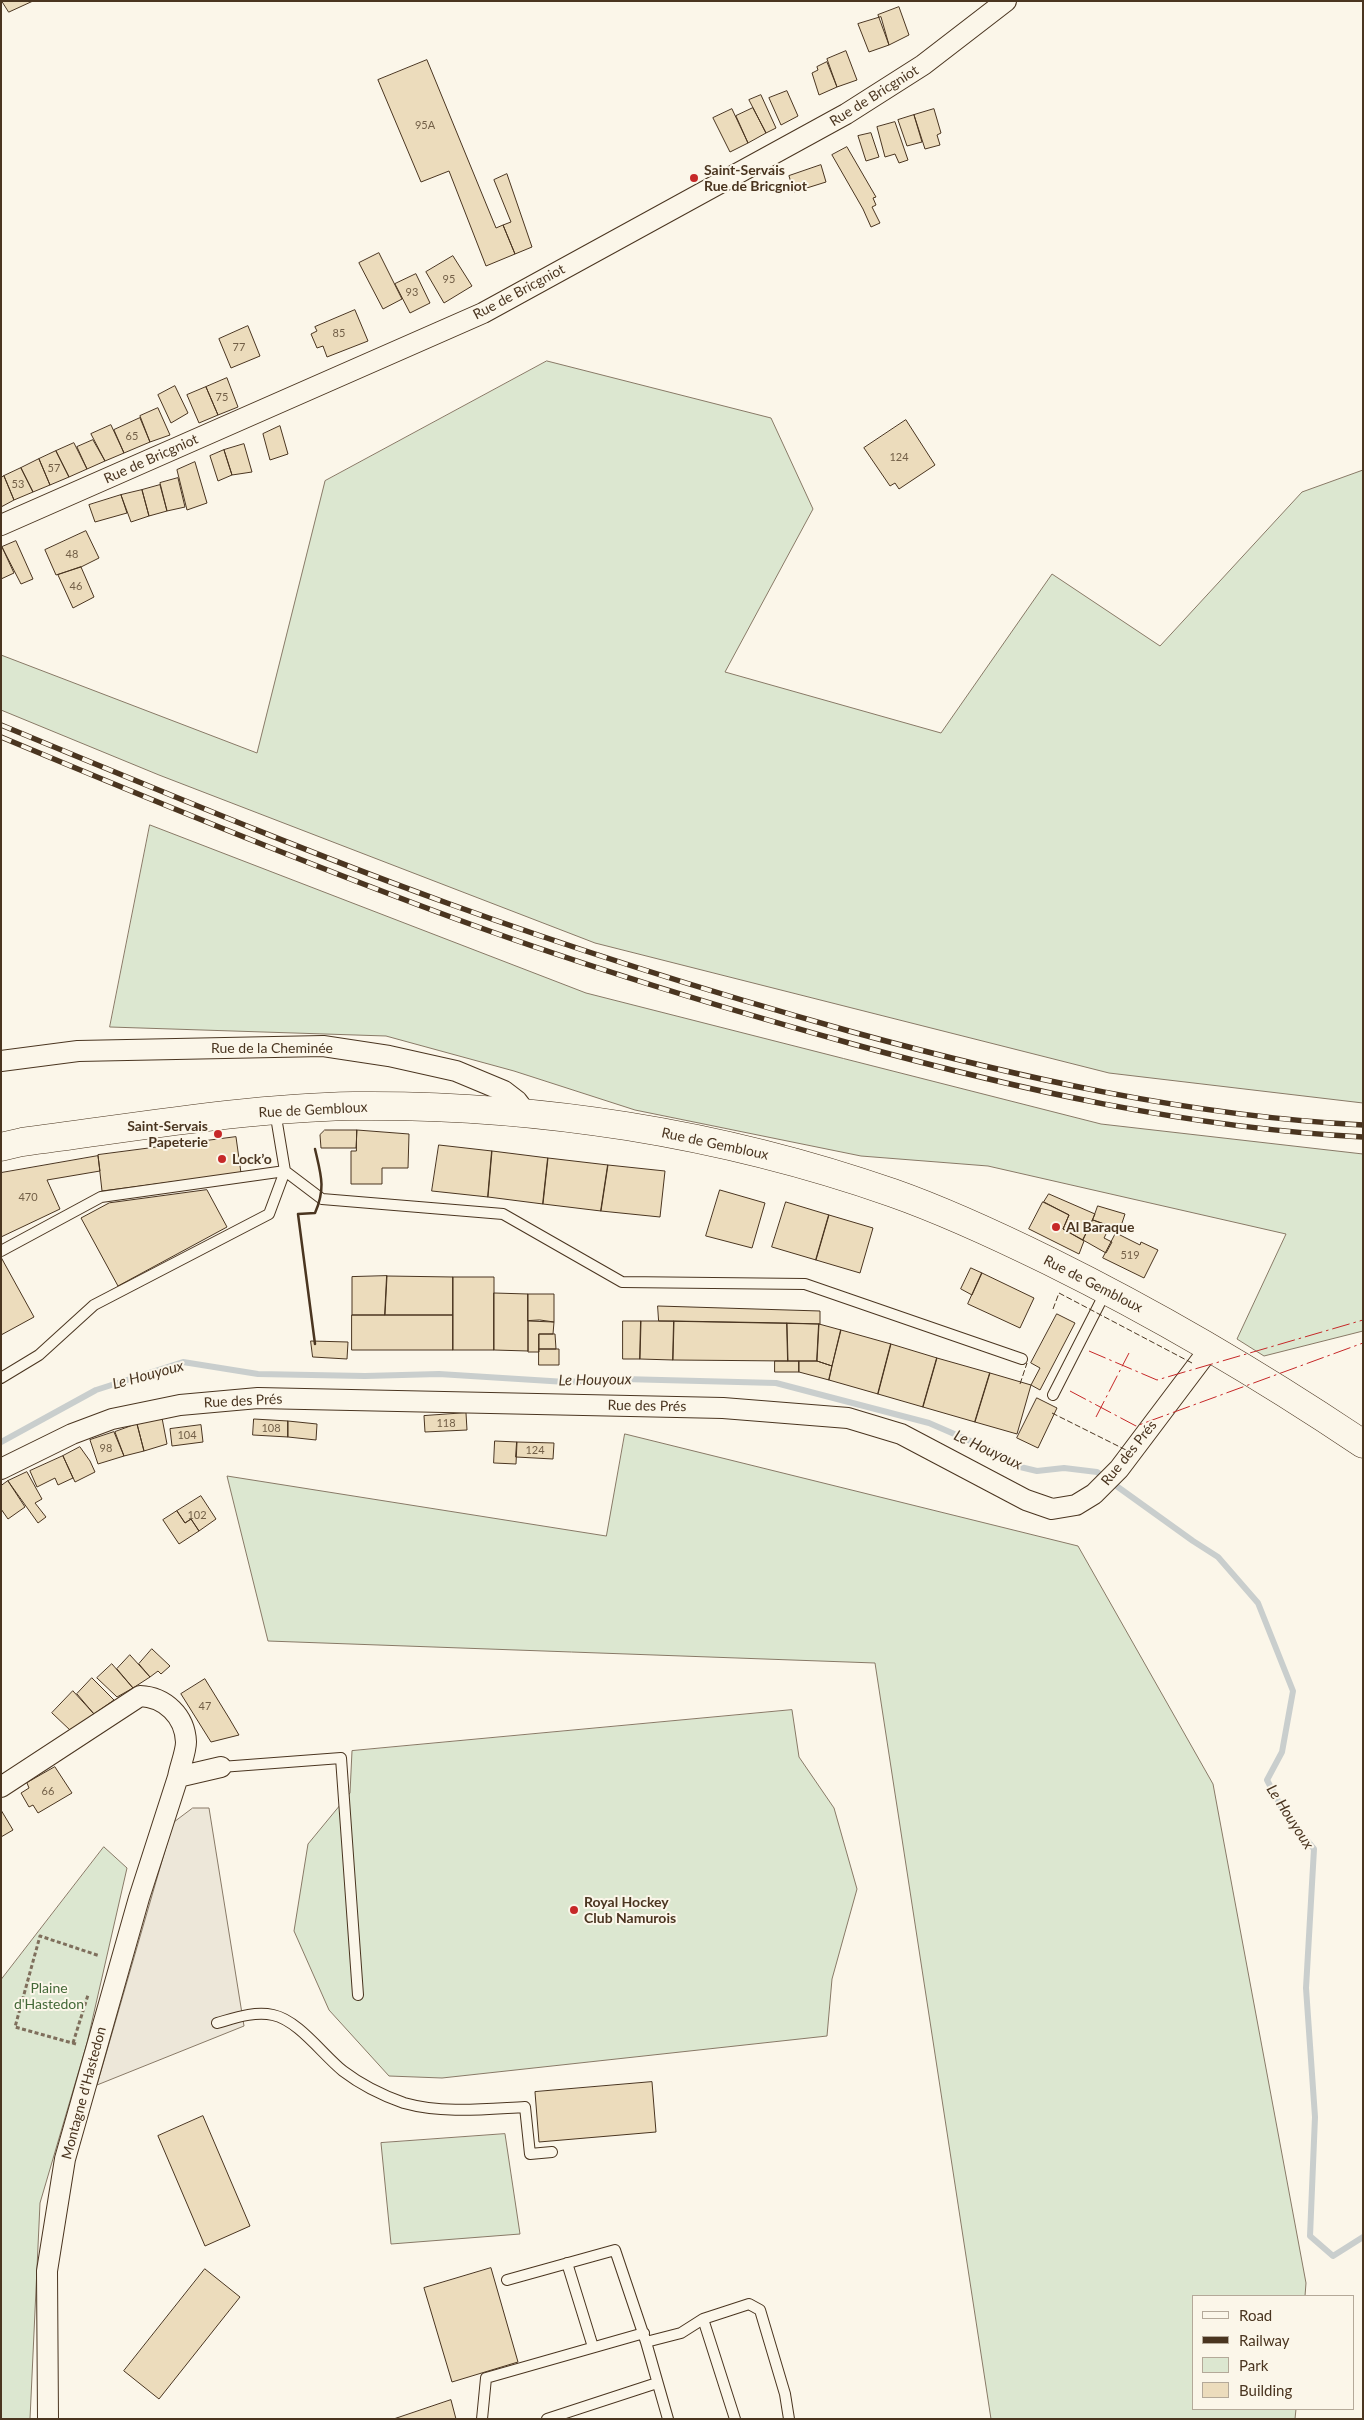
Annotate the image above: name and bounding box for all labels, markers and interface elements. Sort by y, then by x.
street label: Rue de Bricgniot [827,62,921,130]
house number: 95A [415,118,435,132]
place label: Saint-Servais Rue de Bricgniot [704,162,807,194]
marker: Saint-Servais Rue de Bricgniot [688,172,700,184]
street label: Rue de Bricgniot [470,261,568,323]
house number: 95 [443,272,455,286]
house number: 93 [406,285,418,299]
house number: 85 [333,326,345,340]
house number: 77 [233,340,245,354]
house number: 75 [216,390,228,404]
house number: 65 [126,429,138,443]
street label: Rue de Bricgniot [101,431,201,487]
house number: 124 [889,450,909,464]
house number: 57 [48,461,60,475]
house number: 53 [12,477,24,491]
house number: 48 [66,547,78,561]
house number: 46 [70,579,82,593]
street label: Rue de la Cheminée [211,1040,333,1056]
street label: Rue de Gembloux [258,1099,368,1121]
place label: Saint-Servais Papeterie [127,1118,208,1150]
street label: Rue de Gembloux [660,1124,770,1164]
marker: Saint-Servais Papeterie [212,1128,224,1140]
place label: Lock’o [232,1151,272,1167]
marker: Lock’o [216,1153,228,1165]
house number: 470 [18,1190,38,1204]
place label: Al Baraque [1066,1219,1134,1235]
marker: Al Baraque [1050,1221,1062,1233]
house number: 519 [1120,1248,1140,1262]
street label: Rue de Gembloux [1041,1252,1145,1316]
water label: Le Houyoux [110,1357,186,1393]
water label: Le Houyoux [558,1370,632,1390]
street label: Rue des Prés [203,1391,283,1411]
street label: Rue des Prés [608,1397,686,1415]
house number: 118 [436,1416,456,1430]
street label: Rue des Prés [1098,1417,1160,1489]
house number: 108 [261,1421,281,1435]
water label: Le Houyoux [951,1426,1025,1474]
house number: 104 [177,1428,197,1442]
house number: 98 [100,1441,112,1455]
house number: 124 [525,1443,545,1457]
house number: 102 [187,1508,207,1522]
house number: 47 [199,1699,211,1713]
water label: Le Houyoux [1263,1781,1317,1853]
house number: 66 [42,1784,54,1798]
place label: Royal Hockey Club Namurois [584,1894,676,1926]
marker: Royal Hockey Club Namurois [568,1904,580,1916]
park label: Plaine d'Hastedon [14,1980,84,2012]
street label: Montagne d'Hastedon [58,2025,110,2161]
legend [1192,2295,1354,2410]
text: Road [1239,2306,1272,2324]
text: Railway [1239,2331,1290,2349]
text: Park [1239,2356,1268,2374]
text: Building [1239,2381,1292,2399]

